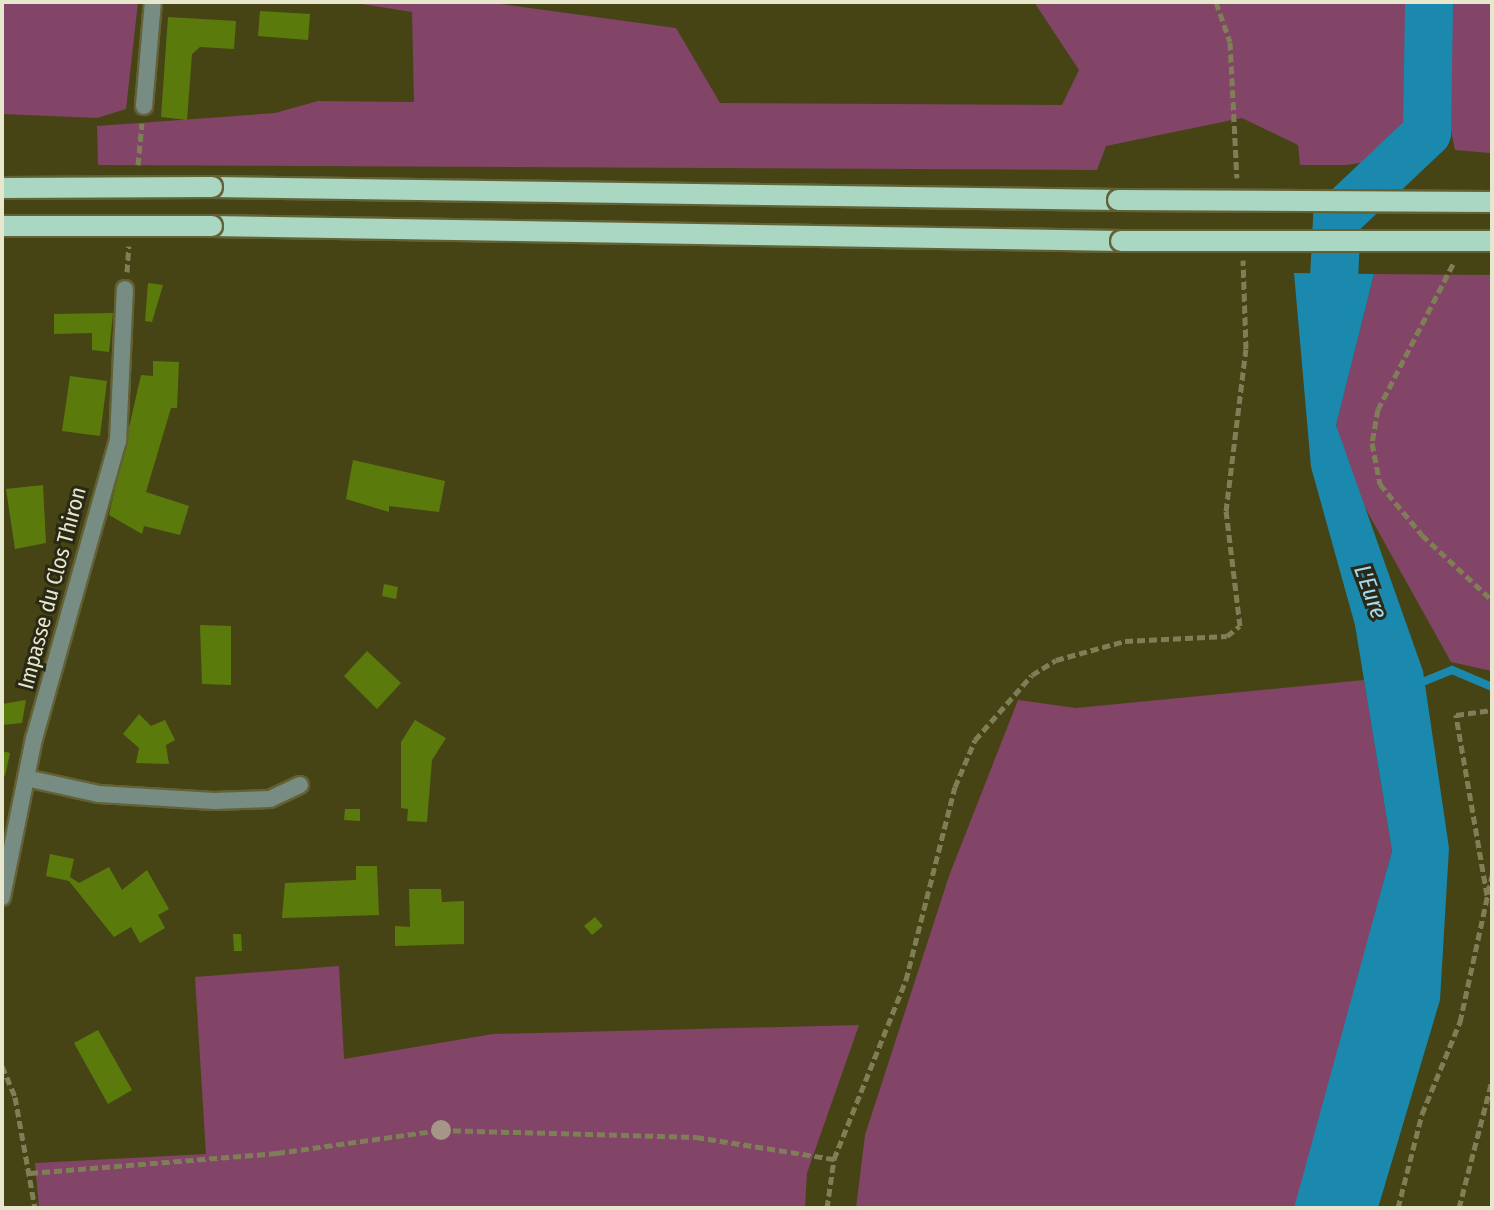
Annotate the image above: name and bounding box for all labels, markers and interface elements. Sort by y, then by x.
street label: Impasse du Clos Thiron [12,484,92,692]
water label: L'Eure [1347,561,1393,623]

